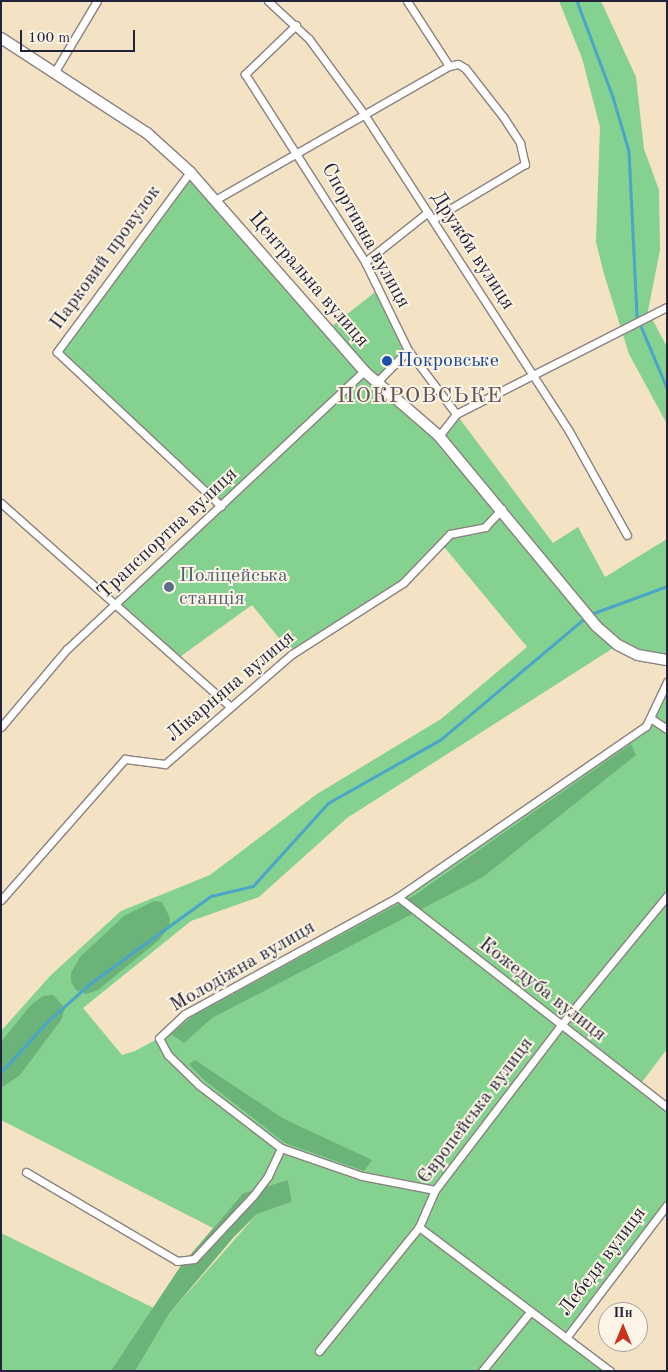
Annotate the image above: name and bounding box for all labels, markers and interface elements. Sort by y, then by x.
scale bar [22,20,138,52]
text: 100 m [28,31,70,46]
street label: Спортивна вулиця [315,159,415,313]
street label: Парковий провулок [45,181,167,335]
street label: Дружби вулиця [425,187,519,315]
street label: Центральна вулиця [243,207,373,353]
place label: Покровське [397,349,499,373]
marker: Покровське [381,355,393,367]
district label: ПОКРОВСЬКЕ [336,384,504,410]
street label: Транспортна вулиця [93,463,243,605]
place label: Поліцейська станція [179,564,288,611]
marker: Поліцейська станція [163,581,175,593]
street label: Лікарняна вулиця [162,626,300,748]
street label: Молодіжна вулиця [166,916,320,1018]
street label: Кожедуба вулиця [473,933,611,1047]
street label: Європейська вулиця [413,1033,539,1189]
street label: Лебедя вулиця [554,1202,652,1322]
north arrow [598,1302,648,1352]
text: Пн [613,1306,633,1320]

